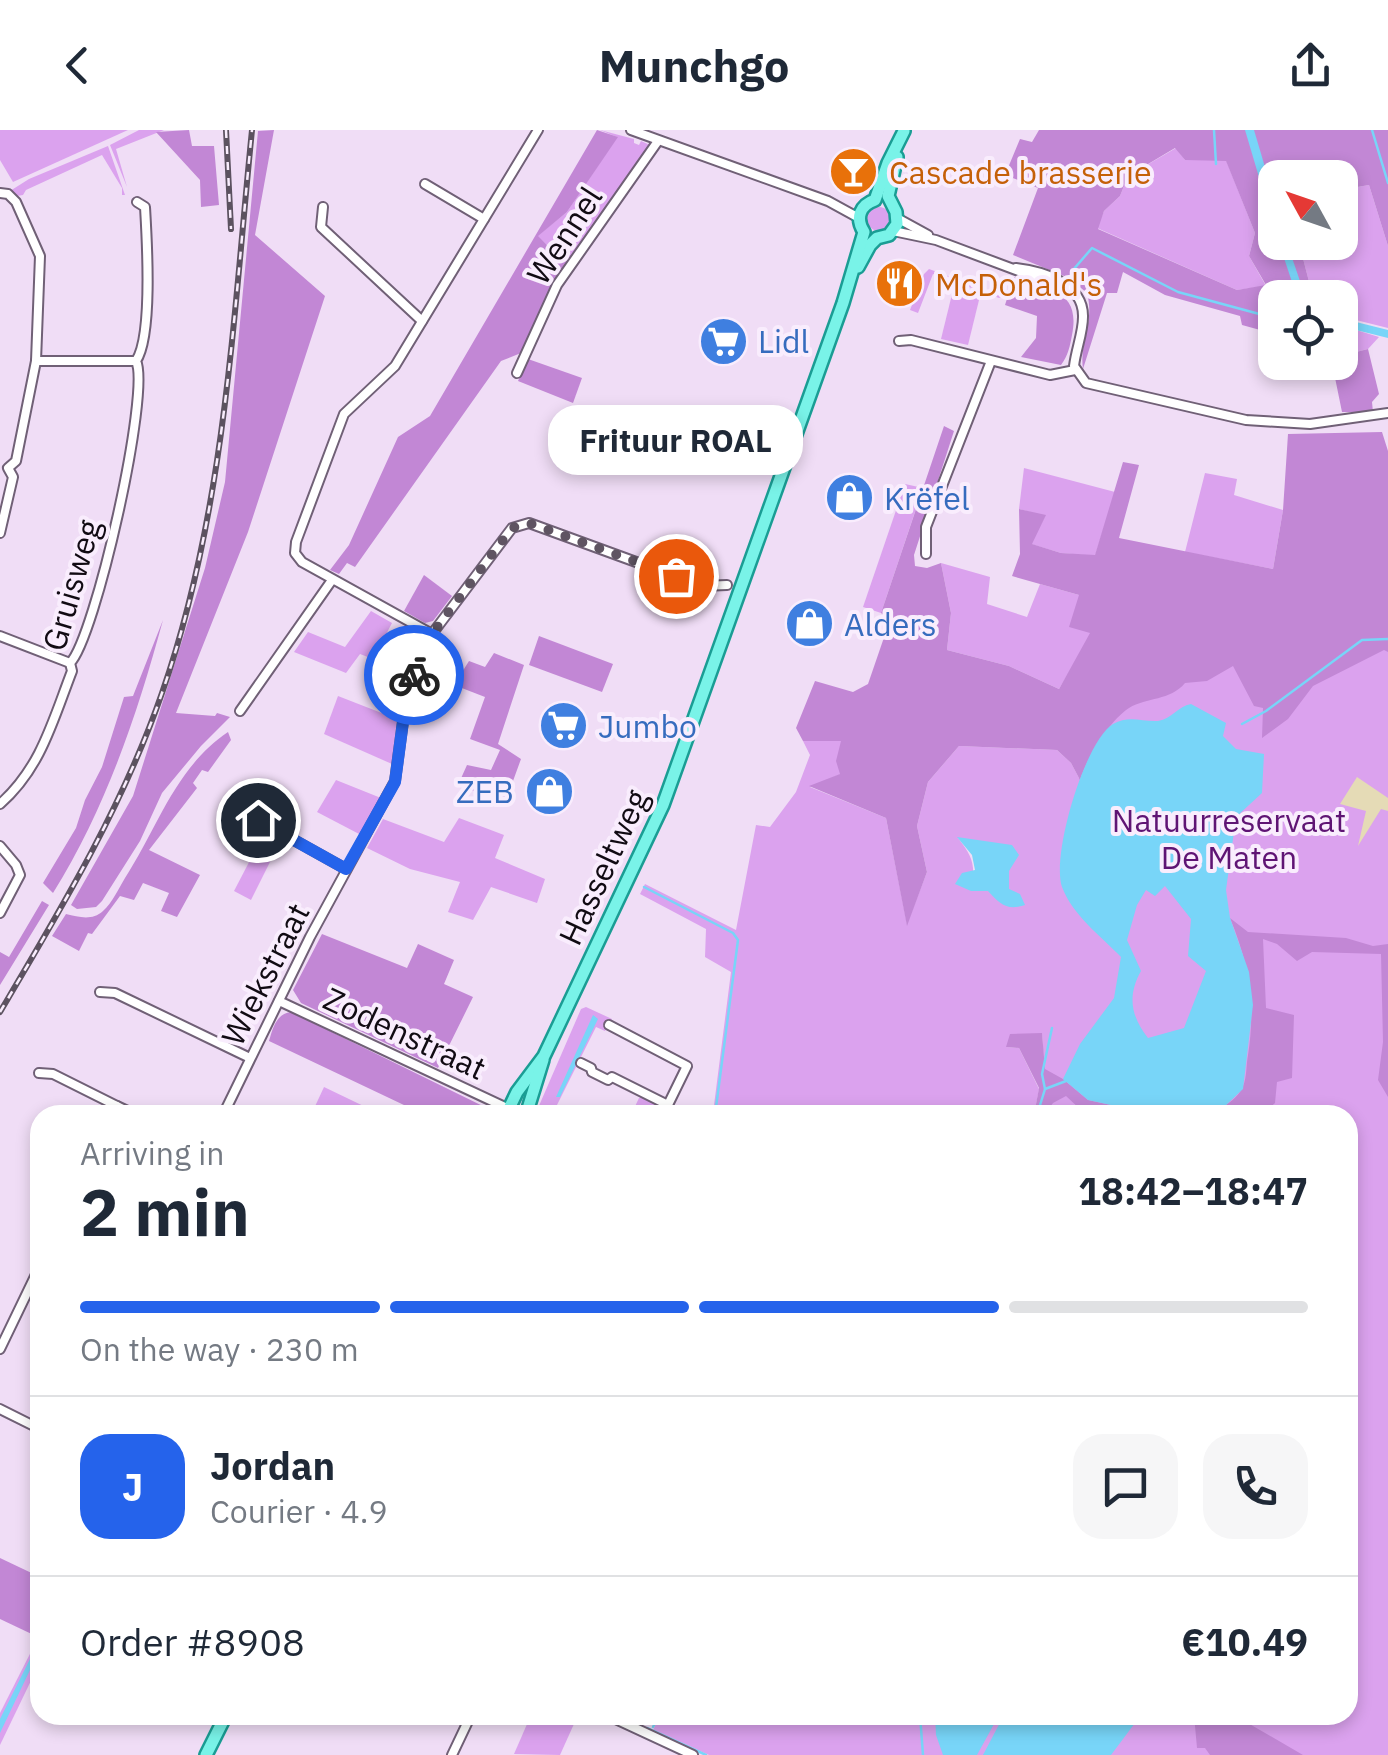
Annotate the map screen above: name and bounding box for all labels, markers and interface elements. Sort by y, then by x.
text: Munchgo [599,36,789,94]
icon: back [50,38,105,93]
icon: share [1283,38,1338,93]
bar icon: Cascade brasserie [828,146,880,198]
place label: Cascade brasserie [889,151,1152,193]
north arrow [1258,160,1358,260]
map controls [1258,160,1358,380]
street label: Wennel [517,178,611,292]
restaurant icon: McDonald's [874,258,926,310]
place label: McDonald's [935,263,1102,305]
button: locate [1258,280,1358,380]
supermarket icon: Lidl [697,315,749,367]
place label: Lidl [758,320,809,362]
callout: Frituur ROAL [548,406,804,476]
text: Frituur ROAL [579,419,772,461]
shop icon: Krëfel [823,472,875,524]
place label: Krëfel [884,477,970,519]
street label: Gruisweg [32,515,110,655]
pin [634,534,719,619]
icon: bag [649,549,704,604]
shop icon: Alders [783,598,835,650]
place label: Alders [844,603,937,645]
courier [364,625,464,725]
icon: bike [387,648,442,703]
supermarket icon: Jumbo [537,700,589,752]
place label: Jumbo [598,705,697,747]
shop icon: ZEB [523,765,575,817]
place label: ZEB [456,770,514,812]
pin [216,778,301,863]
street label: Hasseltweg [549,782,657,952]
icon: home [231,793,286,848]
park label: Natuurreservaat De Maten [1112,799,1346,878]
street label: Wiekstraat [211,896,319,1052]
street label: Zodenstraat [317,977,493,1089]
text: Arriving in [80,1132,225,1174]
text: 18:42–18:47 [1078,1166,1308,1215]
text: 2 min [80,1169,250,1254]
text: On the way · 230 m [80,1328,359,1370]
button: chat [1073,1434,1178,1539]
button: phone [1203,1434,1308,1539]
text: Jordan [210,1441,335,1490]
text: J [122,1462,143,1511]
text: Courier · 4.9 [210,1490,388,1532]
text: Order #8908 [80,1617,305,1666]
text: €10.49 [1181,1617,1308,1666]

